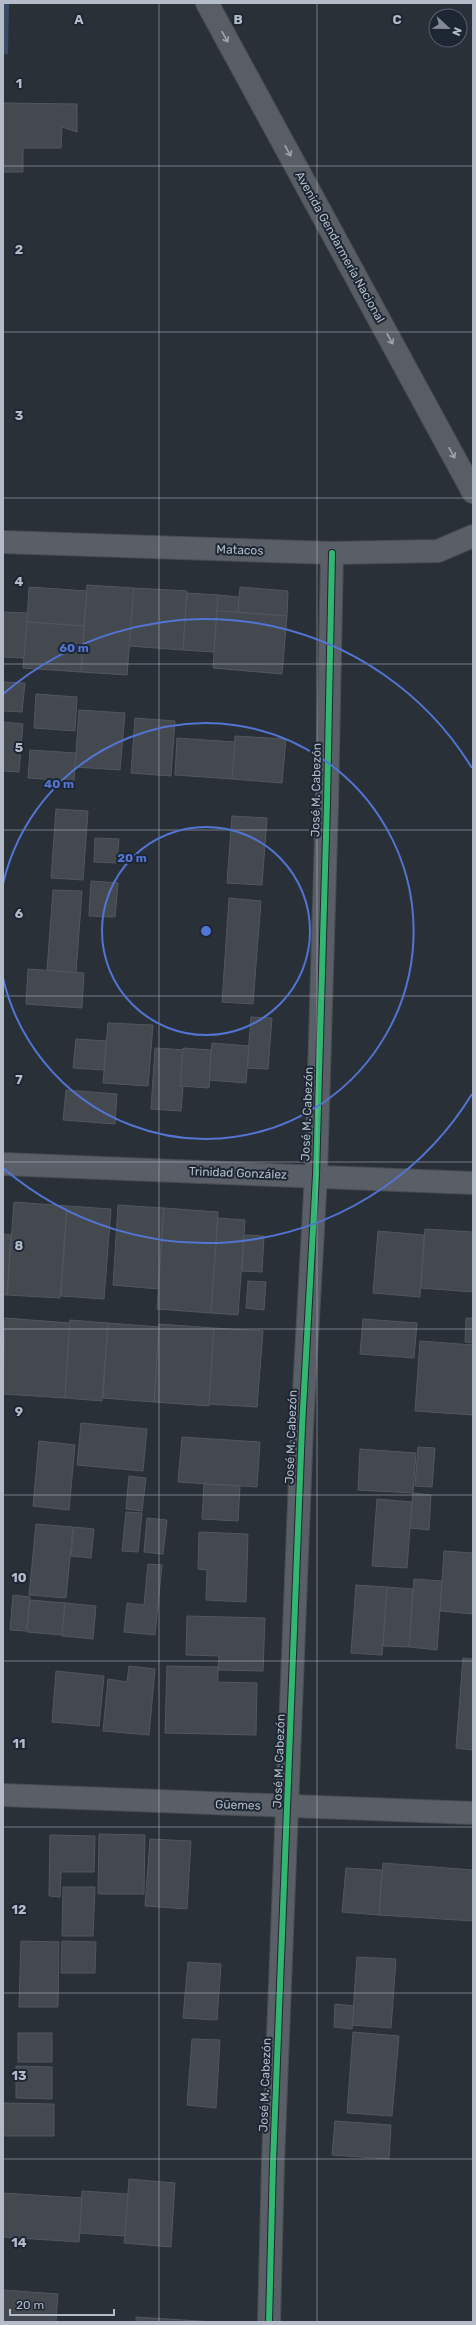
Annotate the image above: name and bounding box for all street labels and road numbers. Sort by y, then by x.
street label: Avenida Gendarmería Nacional [292,169,388,325]
street label: Matacos [216,542,264,558]
street label: José M. Cabezón [308,743,324,837]
street label: José M. Cabezón [298,1067,316,1161]
street label: Trinidad González [189,1164,287,1182]
street label: José M. Cabezón [282,1390,300,1484]
street label: José M. Cabezón [270,1714,288,1808]
street label: Güemes [215,1797,261,1813]
street label: José M. Cabezón [256,2038,274,2132]

